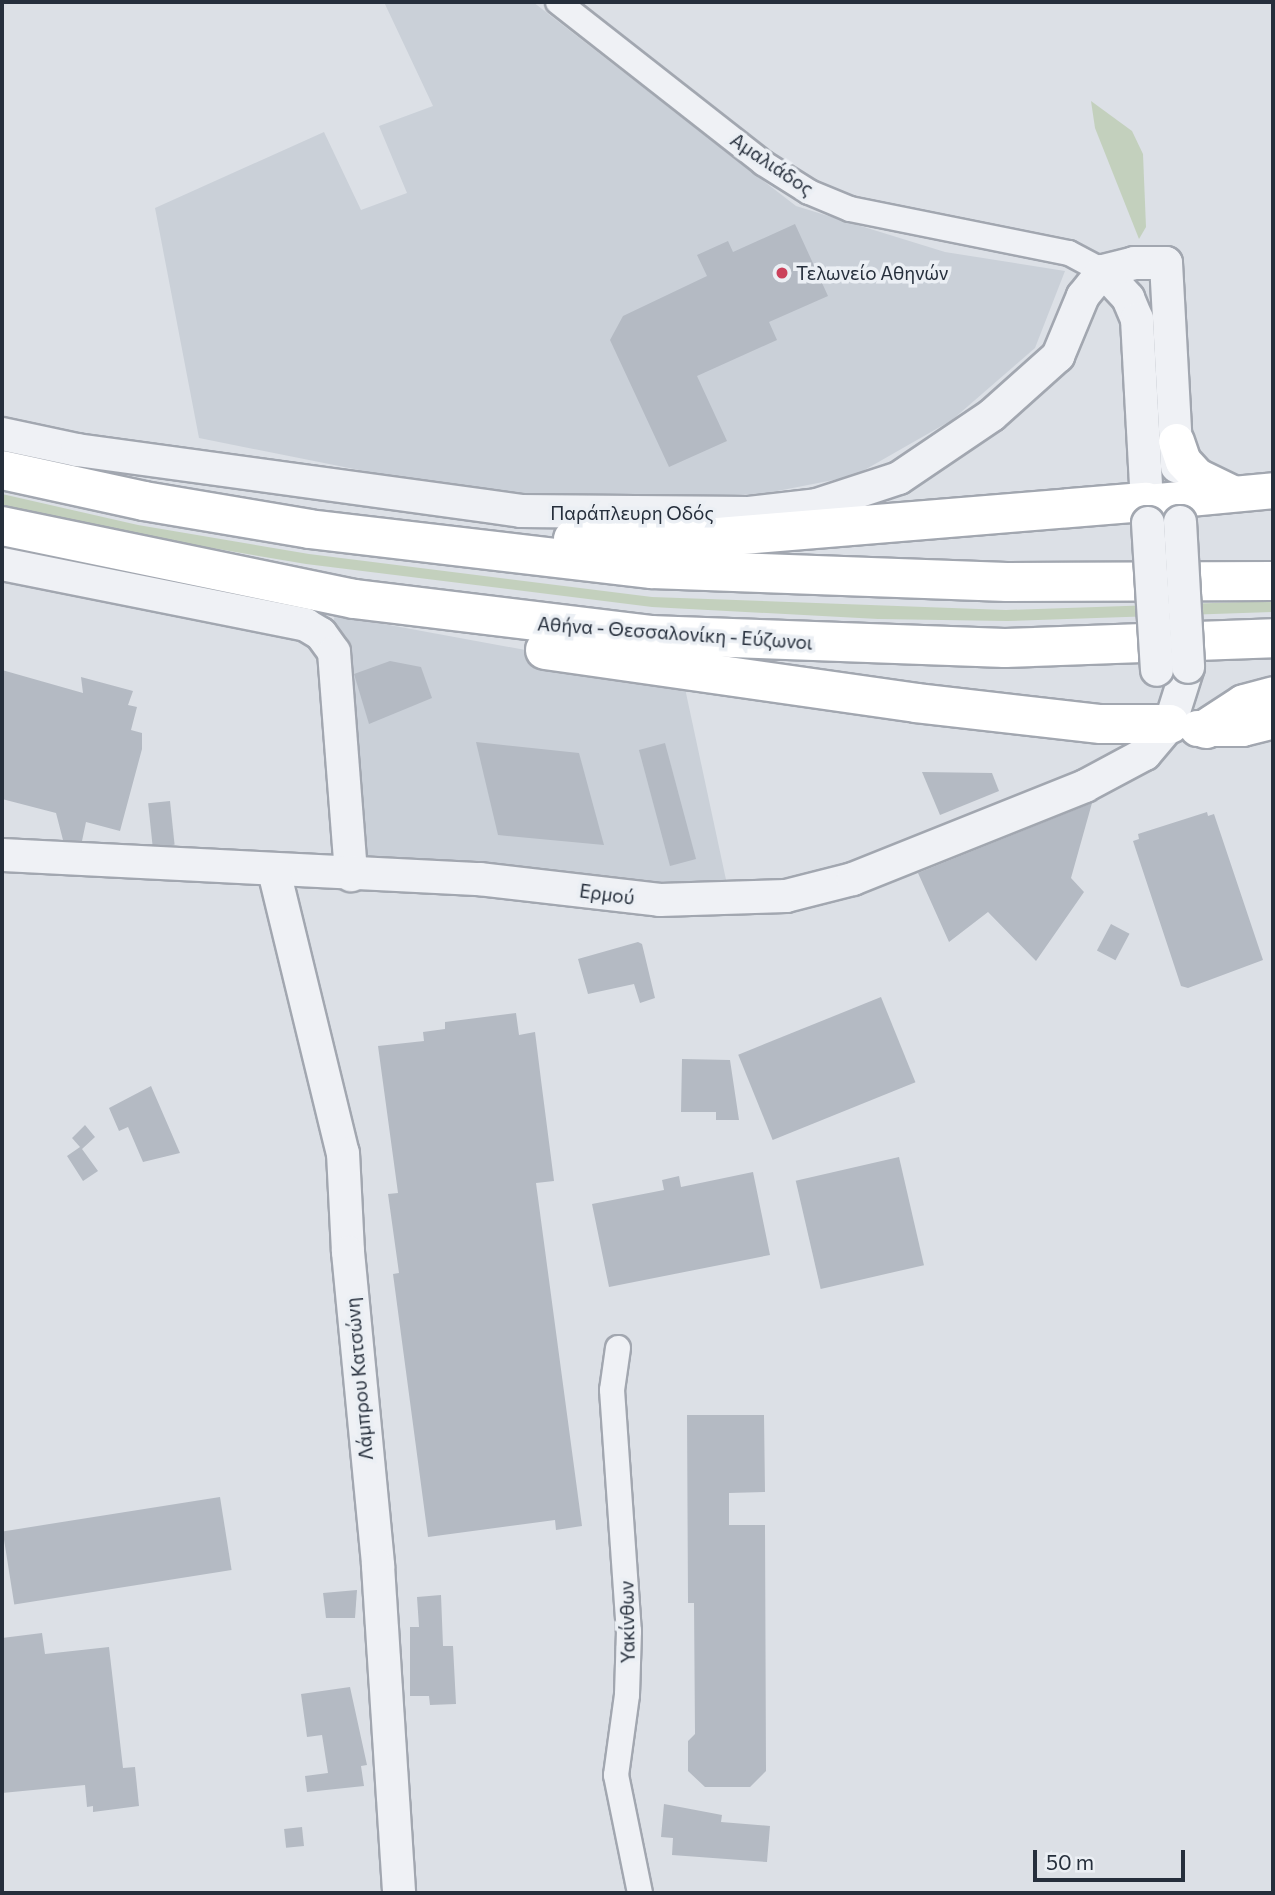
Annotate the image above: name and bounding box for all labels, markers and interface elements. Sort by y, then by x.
street label: Αμαλιάδος [726,128,818,200]
place label: Τελωνείο Αθηνών [796,262,948,284]
marker: Τελωνείο Αθηνών [774,265,790,281]
street label: Παράπλευρη Οδός [550,502,714,524]
street label: Αθήνα - Θεσσαλονίκη - Εύζωνοι [537,612,813,654]
street label: Ερμού [578,879,636,909]
street label: Λάμπρου Κατσώνη [341,1297,377,1461]
street label: Υακίνθων [615,1580,639,1664]
scale bar [1037,1836,1189,1880]
text: 50 m [1046,1849,1094,1874]

